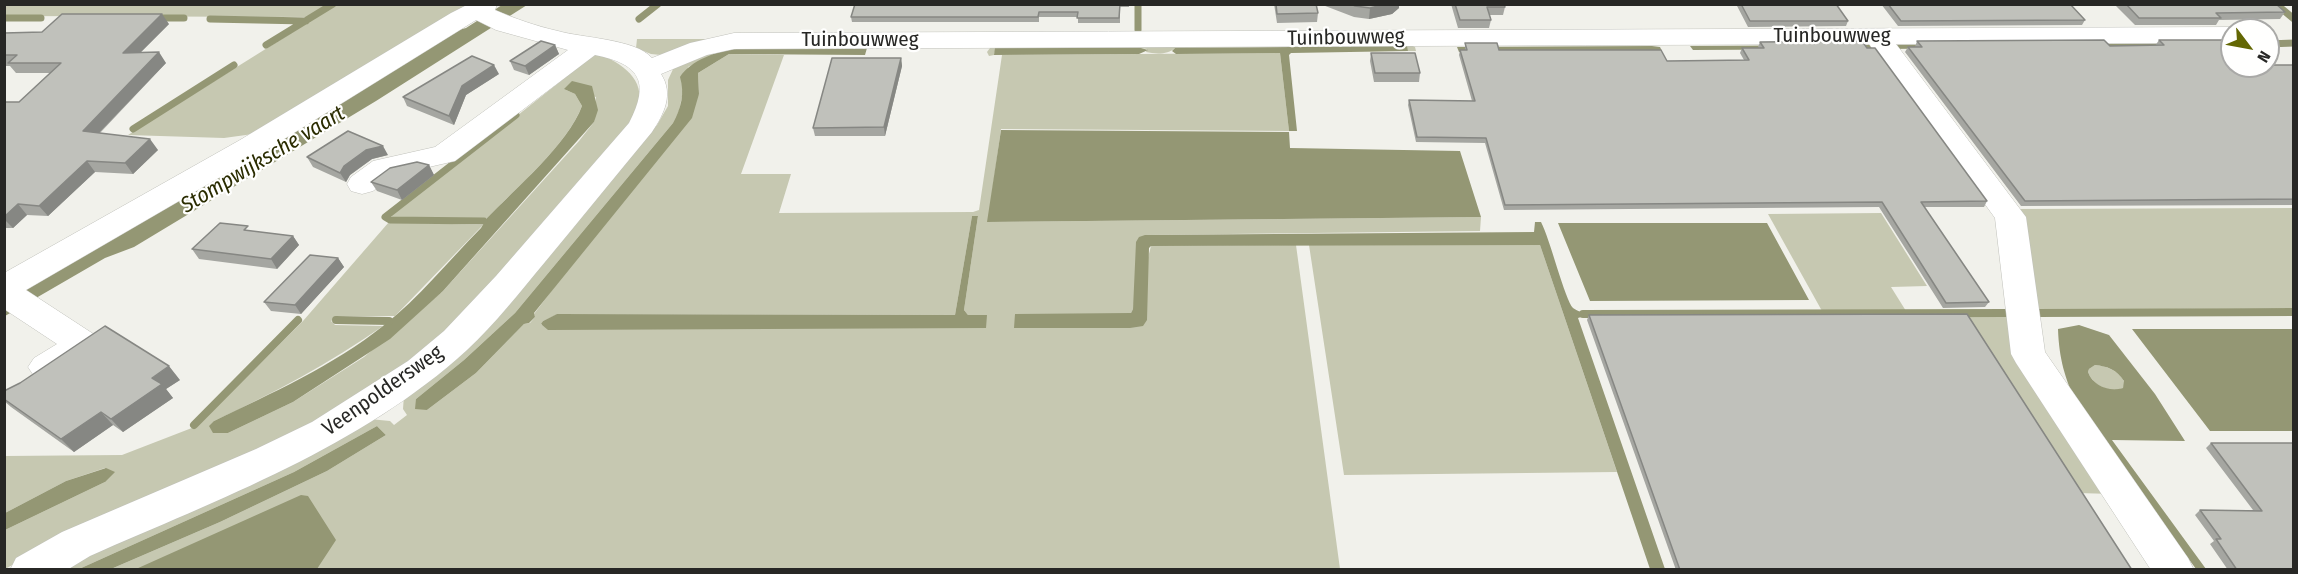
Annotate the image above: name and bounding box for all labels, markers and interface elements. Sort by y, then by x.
north arrow [2220,18,2280,78]
street label: Tuinbouwweg [1773,23,1891,49]
street label: Tuinbouwweg [1287,24,1405,52]
street label: Tuinbouwweg [801,27,919,53]
text: N [2253,48,2275,66]
water label: Stompwijksche vaart [176,101,350,219]
street label: Veenpoldersweg [318,340,448,442]

